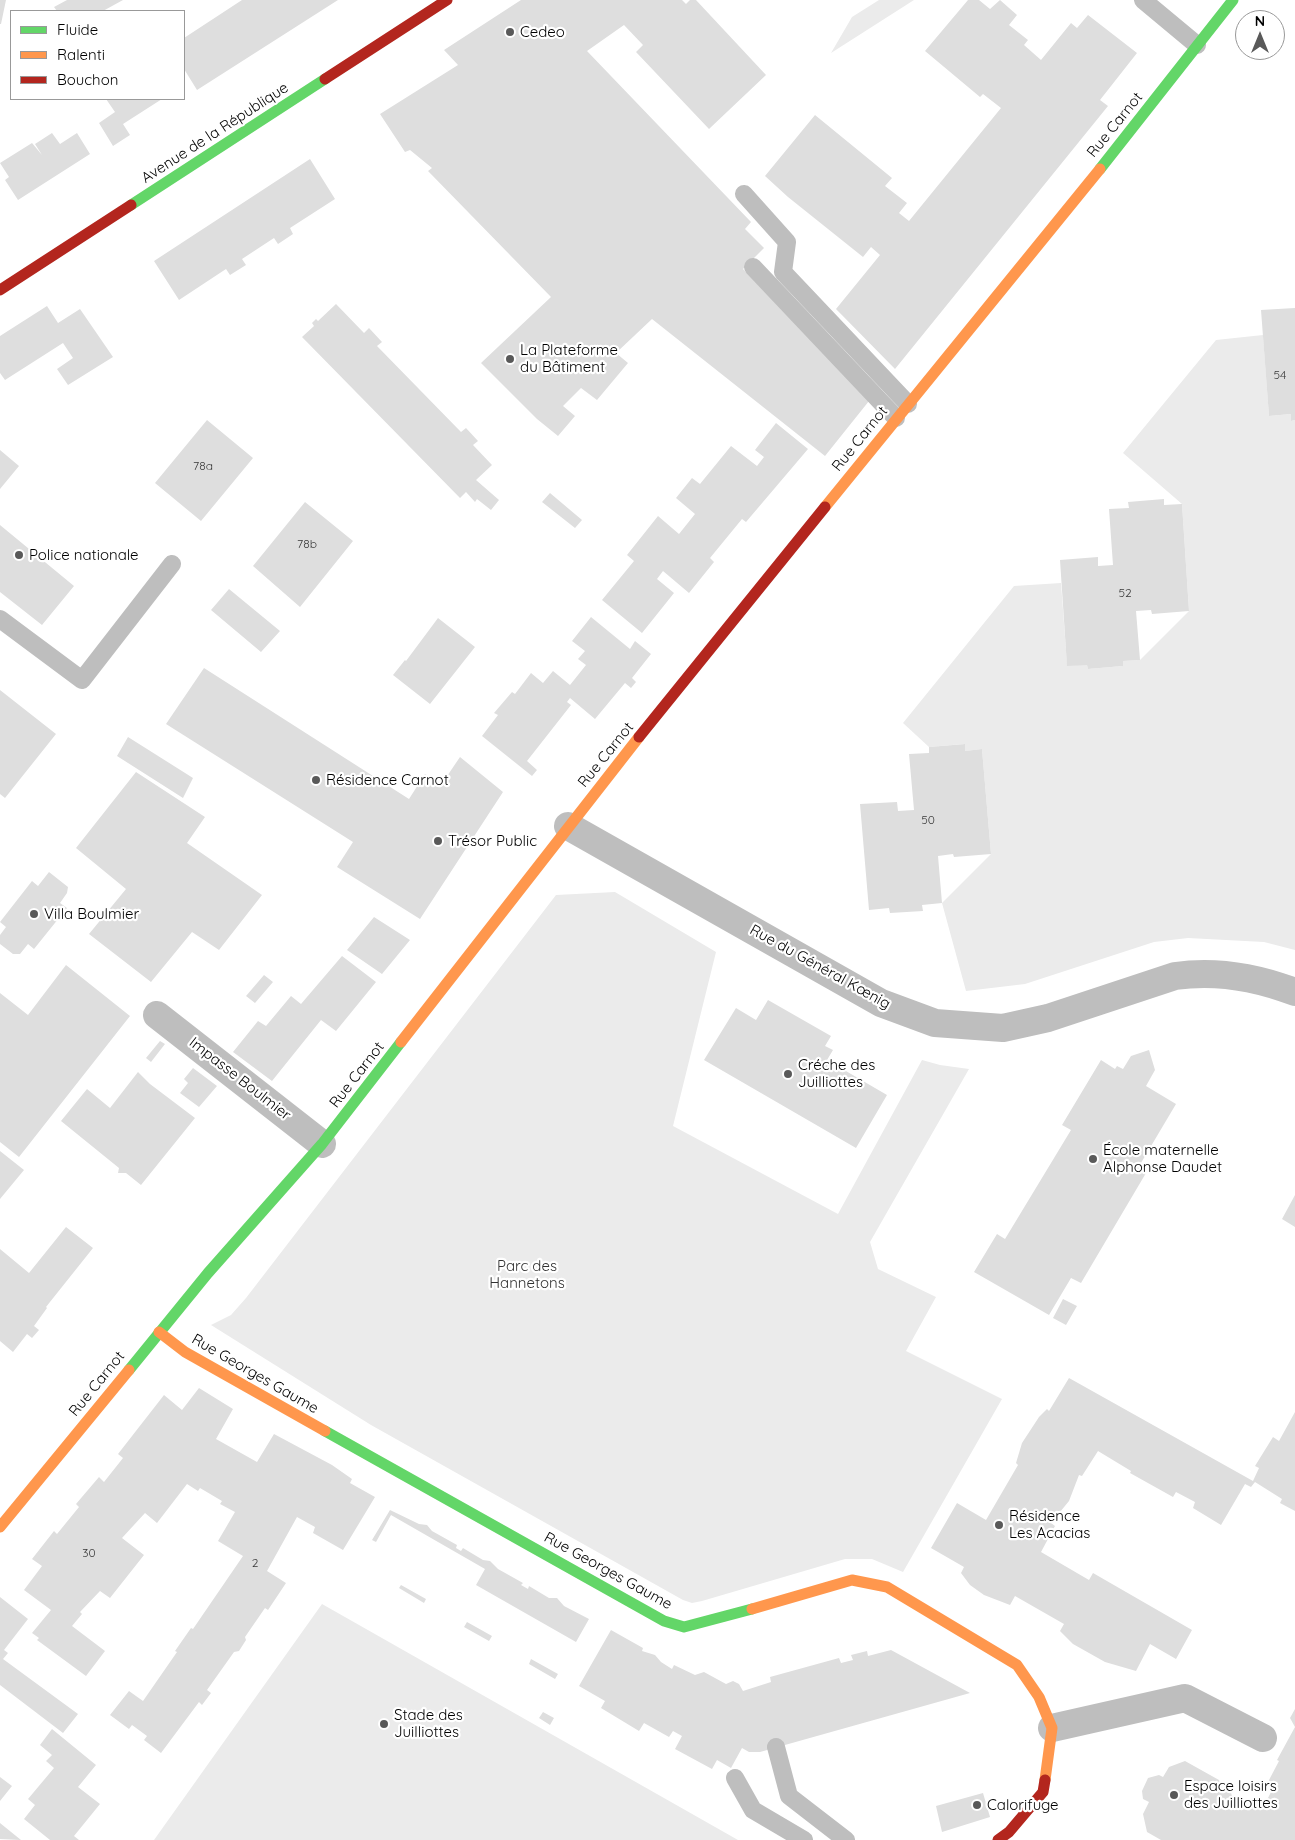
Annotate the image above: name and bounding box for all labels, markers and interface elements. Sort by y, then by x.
legend [10,10,185,100]
north arrow [1235,10,1285,60]
text: N [1255,12,1265,30]
text: Fluide [57,20,98,39]
place label: Cedeo [520,23,565,41]
marker: Cedeo [504,26,516,38]
text: Ralenti [57,45,105,64]
text: Bouchon [57,70,118,89]
street label: Avenue de la République [138,79,292,187]
street label: Rue Carnot [1083,89,1147,161]
place label: La Plateforme du Bâtiment [520,341,618,376]
marker: La Plateforme du Bâtiment [504,353,516,365]
house number: 54 [1274,368,1286,382]
street label: Rue Carnot [828,403,892,475]
house number: 78a [193,459,213,473]
house number: 78b [297,537,317,551]
place label: Police nationale [29,546,138,564]
marker: Police nationale [13,549,25,561]
house number: 52 [1118,586,1132,600]
street label: Rue Carnot [574,719,638,791]
place label: Résidence Carnot [326,771,449,789]
marker: Résidence Carnot [310,774,322,786]
house number: 50 [921,813,935,827]
place label: Trésor Public [448,832,537,850]
marker: Trésor Public [432,835,444,847]
place label: Villa Boulmier [44,905,139,923]
marker: Villa Boulmier [28,908,40,920]
street label: Rue du Général Kœnig [747,921,893,1013]
street label: Impasse Boulmier [186,1034,294,1124]
street label: Rue Carnot [326,1039,388,1111]
place label: Créche des Juilliottes [798,1056,875,1091]
marker: Créche des Juilliottes [782,1068,794,1080]
place label: École maternelle Alphonse Daudet [1103,1141,1222,1176]
marker: École maternelle Alphonse Daudet [1087,1153,1099,1165]
park label: Parc des Hannetons [489,1257,565,1292]
street label: Rue Georges Gaume [188,1330,322,1418]
street label: Rue Carnot [65,1348,129,1420]
place label: Résidence Les Acacias [1009,1507,1090,1542]
marker: Résidence Les Acacias [993,1519,1005,1531]
street label: Rue Georges Gaume [541,1528,675,1614]
house number: 30 [82,1546,96,1560]
house number: 2 [252,1556,258,1570]
place label: Stade des Juilliottes [394,1706,463,1741]
marker: Stade des Juilliottes [378,1718,390,1730]
place label: Espace loisirs des Juilliottes [1184,1777,1278,1812]
marker: Espace loisirs des Juilliottes [1168,1789,1180,1801]
place label: Calorifuge [987,1796,1059,1814]
marker: Calorifuge [971,1799,983,1811]

